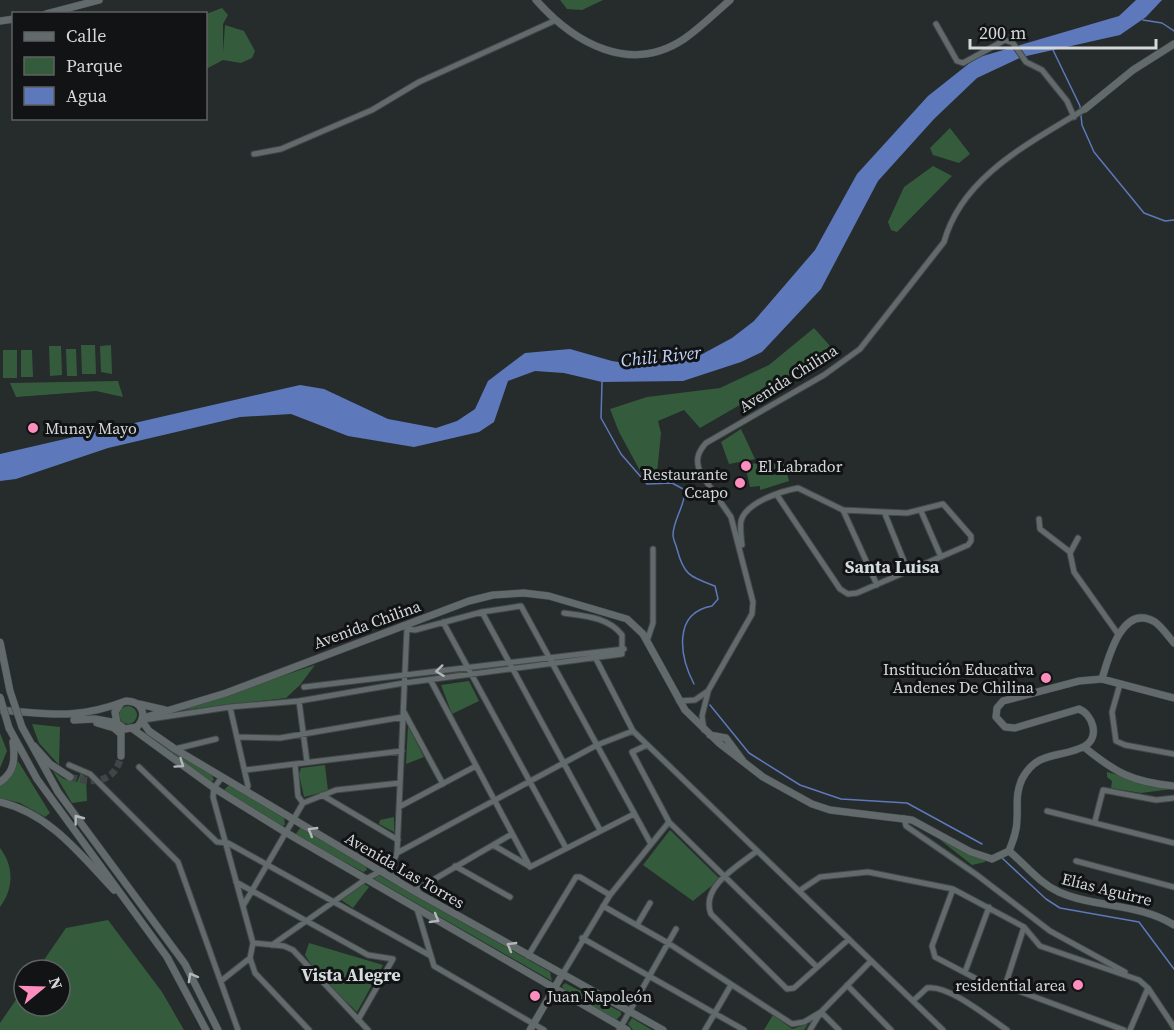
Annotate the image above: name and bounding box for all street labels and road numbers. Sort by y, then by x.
street label: Avenida Chilina [734,338,842,417]
street label: Avenida Chilina [310,594,425,654]
street label: Avenida Las Torres [341,827,469,913]
street label: Elías Aguirre [1059,867,1155,911]

